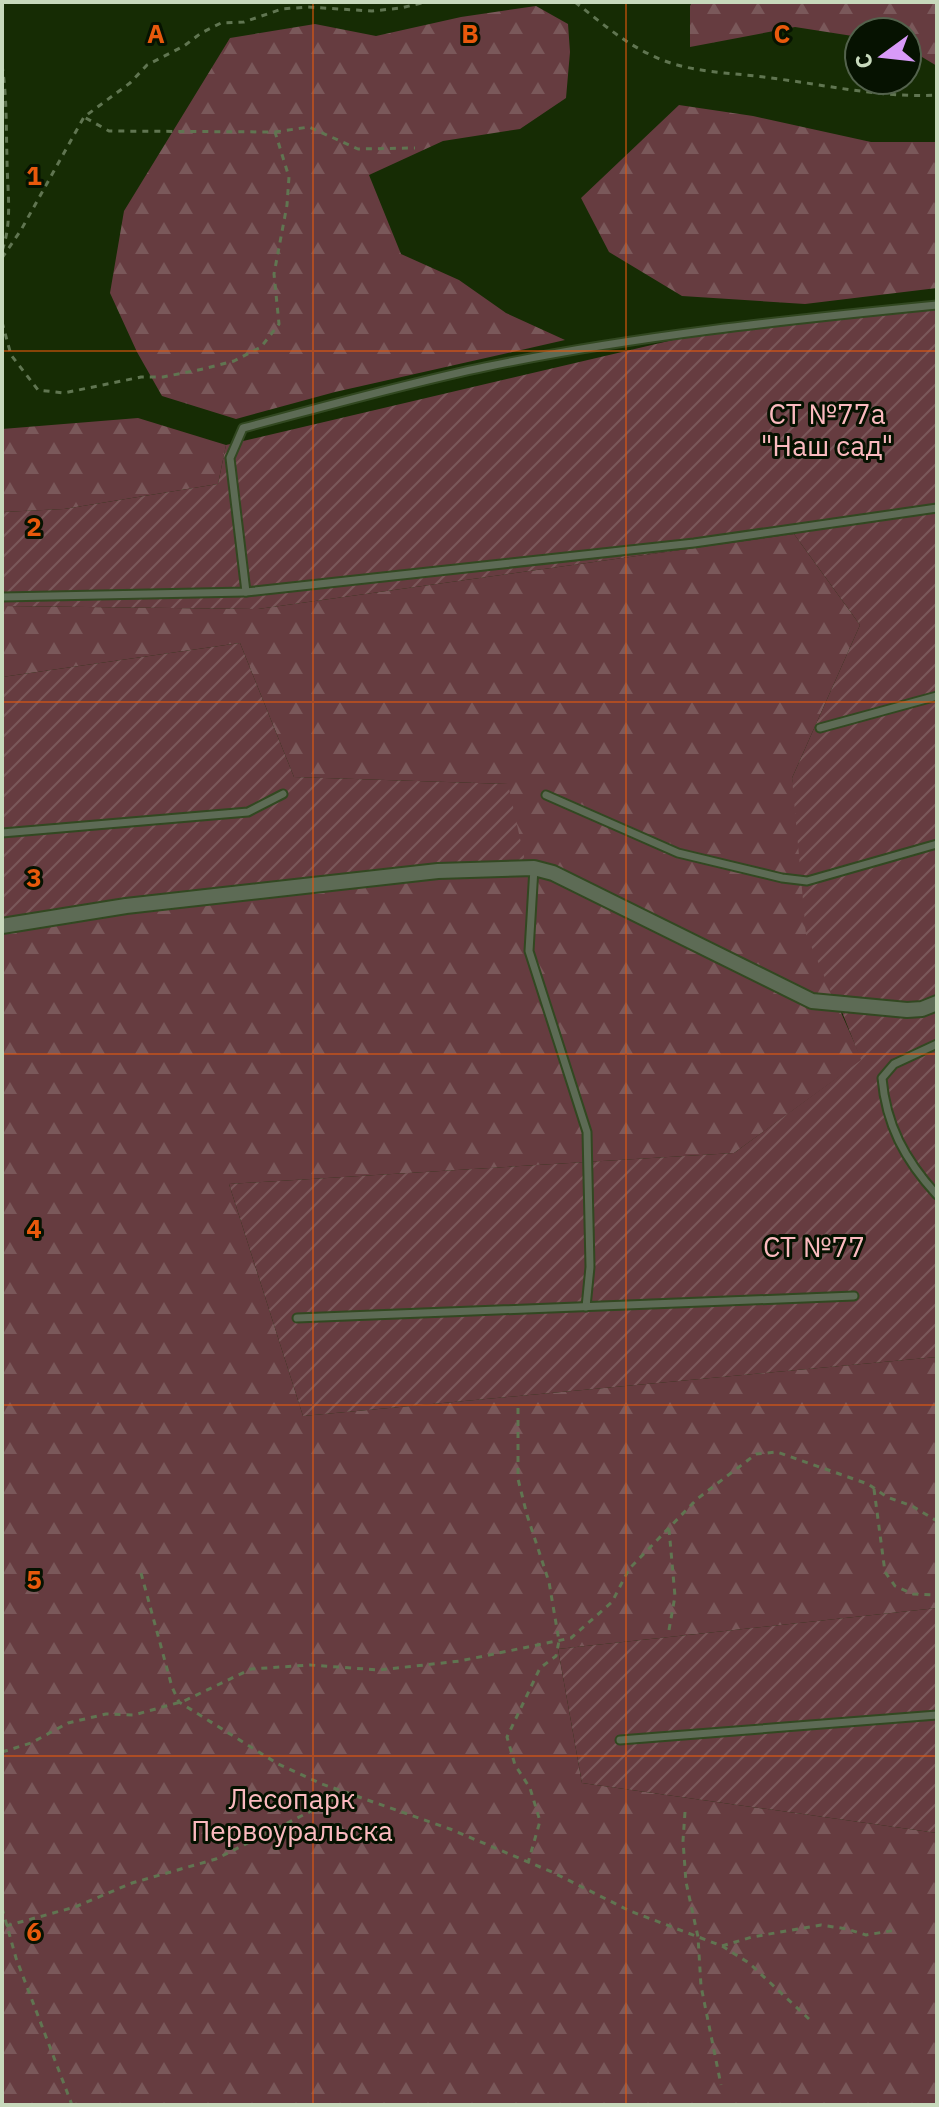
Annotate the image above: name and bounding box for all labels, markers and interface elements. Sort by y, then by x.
text: A [147,16,165,50]
text: B [461,16,479,50]
text: C [774,16,791,50]
north arrow [843,16,923,96]
text: С [847,51,879,72]
text: 1 [26,158,42,192]
park label: СТ №77а "Наш сад" [761,395,893,464]
text: 2 [26,509,42,543]
text: 3 [26,860,42,894]
text: 4 [26,1211,42,1245]
park label: СТ №77 [763,1228,865,1265]
text: 5 [26,1562,42,1596]
park label: Лесопарк Первоуральска [191,1780,393,1849]
text: 6 [26,1914,42,1948]

